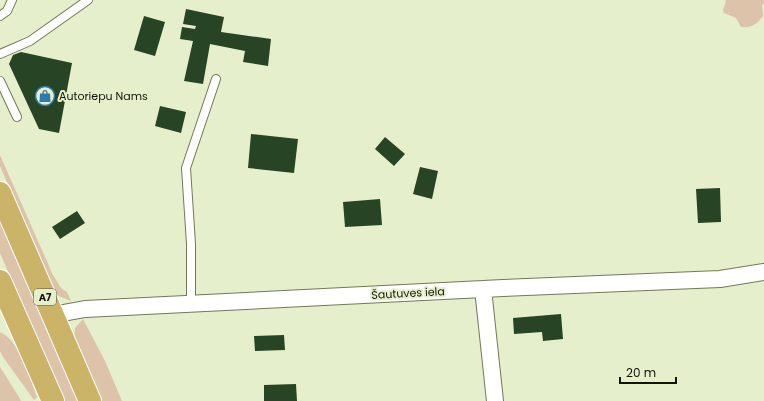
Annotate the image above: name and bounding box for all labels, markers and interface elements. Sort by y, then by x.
shop icon: Autoriepu Nams [34,85,56,107]
place label: Autoriepu Nams [59,88,148,104]
street label: Šautuves iela [371,283,445,303]
road number: A7 [34,289,56,305]
scale bar [620,359,676,385]
text: 20 m [626,364,656,381]

